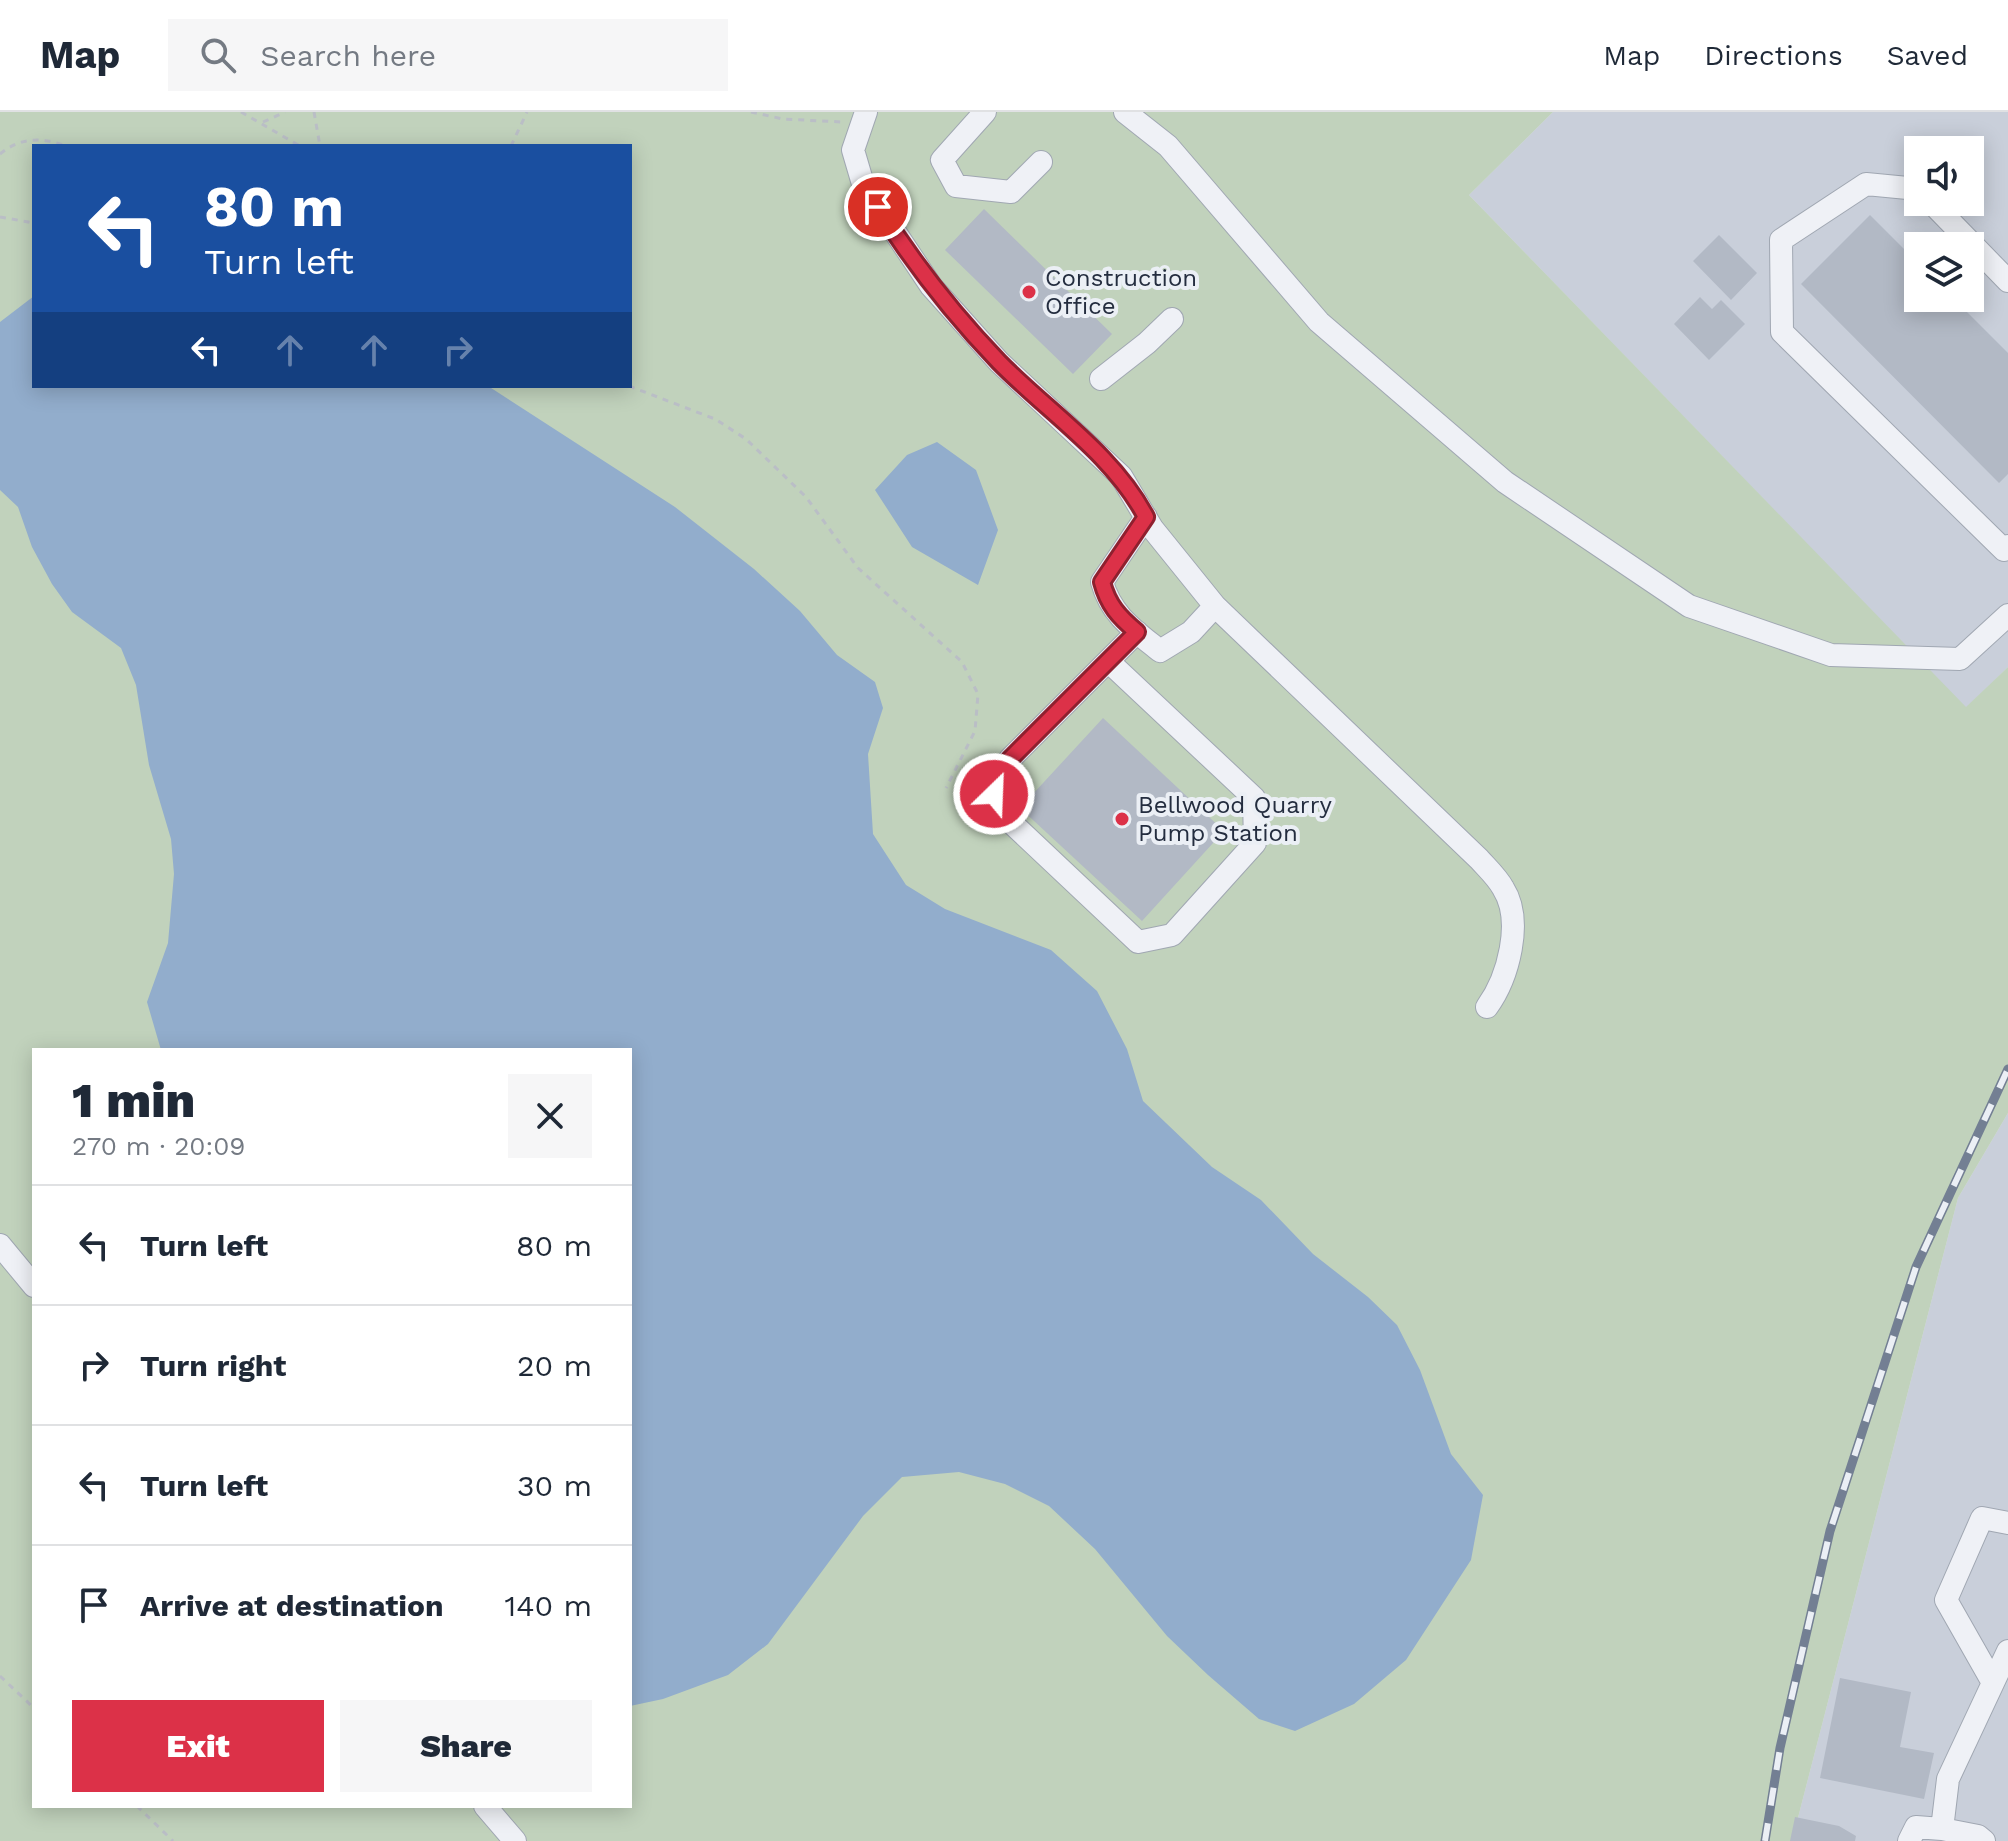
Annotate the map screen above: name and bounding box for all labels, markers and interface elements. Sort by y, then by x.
search box [168,19,728,91]
text: Map [40,33,120,77]
icon: search [196,33,240,77]
text: Search here [260,38,436,73]
text: Map [1603,39,1660,72]
text: Directions [1704,39,1843,72]
text: Saved [1887,39,1968,72]
map controls [1904,136,1984,312]
button: sound [1904,136,1984,216]
pin [844,173,912,241]
text: 80 m [204,174,344,240]
icon: left [72,176,176,280]
icon: arrive [856,185,900,229]
button: layers [1904,232,1984,312]
text: Turn left [204,241,354,283]
place label: Construction Office [1045,264,1197,320]
marker: Construction Office [1020,283,1038,301]
icon: left [184,328,228,372]
icon: ahead [268,328,312,372]
icon: ahead [352,328,396,372]
icon: right [436,328,480,372]
position arrow [952,752,1036,836]
place label: Bellwood Quarry Pump Station [1138,791,1332,847]
marker: Bellwood Quarry Pump Station [1113,810,1131,828]
text: 1 min [72,1072,195,1129]
button: close [508,1074,592,1158]
text: 270 m · 20:09 [72,1131,245,1161]
icon: left [72,1223,116,1267]
text: Turn left [140,1228,268,1263]
text: 80 m [516,1228,592,1263]
icon: right [72,1343,116,1387]
text: Turn right [140,1348,286,1383]
text: 20 m [517,1348,592,1383]
icon: left [72,1463,116,1507]
text: Turn left [140,1468,268,1503]
text: 30 m [517,1468,592,1503]
icon: arrive [72,1583,116,1627]
text: Arrive at destination [140,1588,444,1623]
text: 140 m [504,1588,592,1623]
button: Exit [72,1700,324,1792]
button: Share [340,1700,592,1792]

